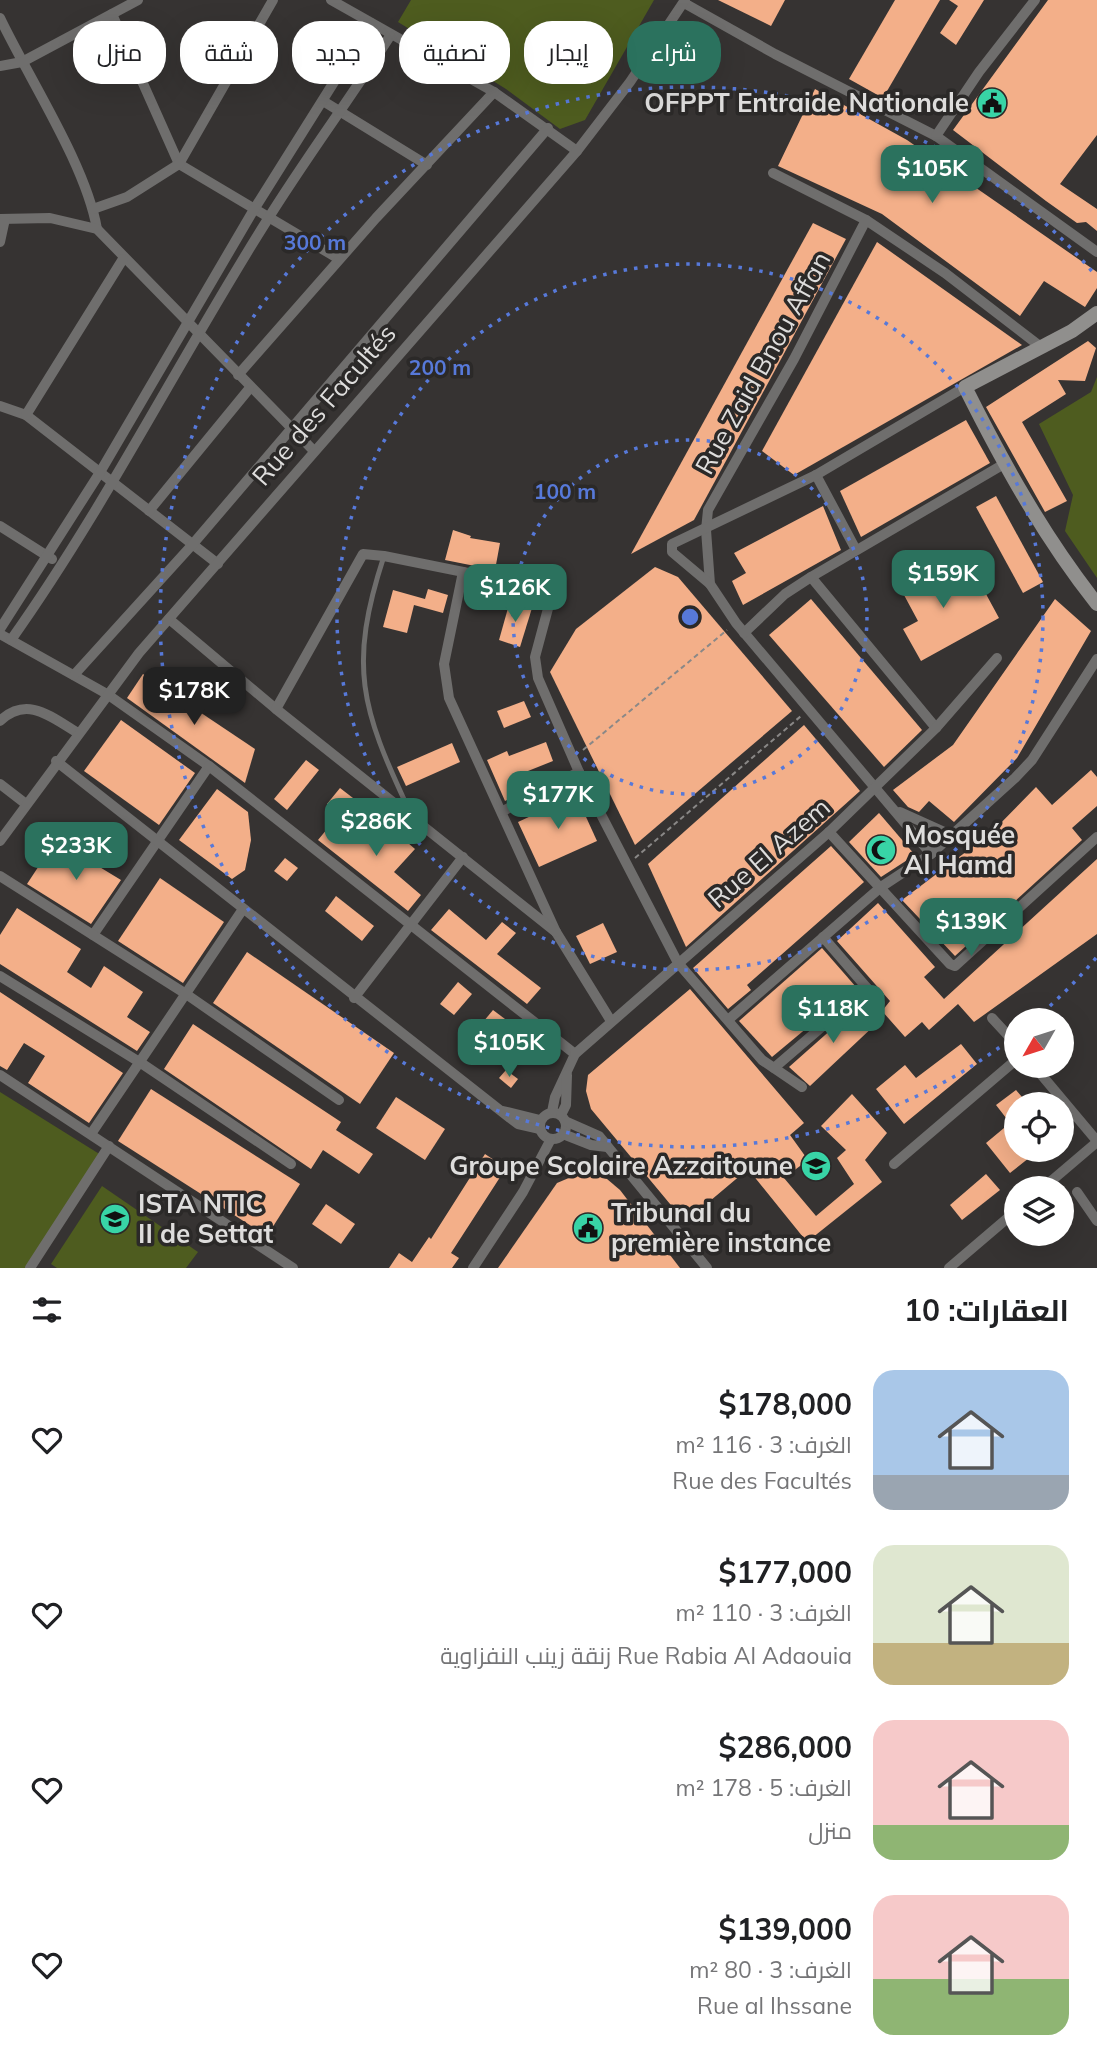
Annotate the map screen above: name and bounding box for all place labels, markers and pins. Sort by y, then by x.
place label: OFPPT Entraide Nationale [644,86,969,119]
public building icon: OFPPT Entraide Nationale [975,86,1009,120]
pin: $105K [883,146,981,205]
pin: $159K [894,550,992,610]
pin: $126K [466,564,564,624]
centre of rings [678,605,702,629]
pin: $178K [145,668,243,727]
pin: $177K [509,772,607,831]
pin: $286K [327,798,425,858]
place label: Mosquée Al Hamd [904,818,1015,881]
pin: $233K [27,822,125,882]
mosque icon: Mosquée Al Hamd [864,833,898,867]
pin: $139K [922,898,1020,958]
pin: $118K [784,986,882,1045]
pin: $105K [460,1020,558,1079]
place label: Groupe Scolaire Azzaitoune [449,1149,793,1182]
school or university icon: Groupe Scolaire Azzaitoune [799,1149,833,1183]
place label: ISTA NTIC II de Settat [138,1187,273,1250]
place label: Tribunal du première instance [611,1196,831,1259]
school or university icon: ISTA NTIC II de Settat [98,1202,132,1236]
public building icon: Tribunal du première instance [571,1211,605,1245]

